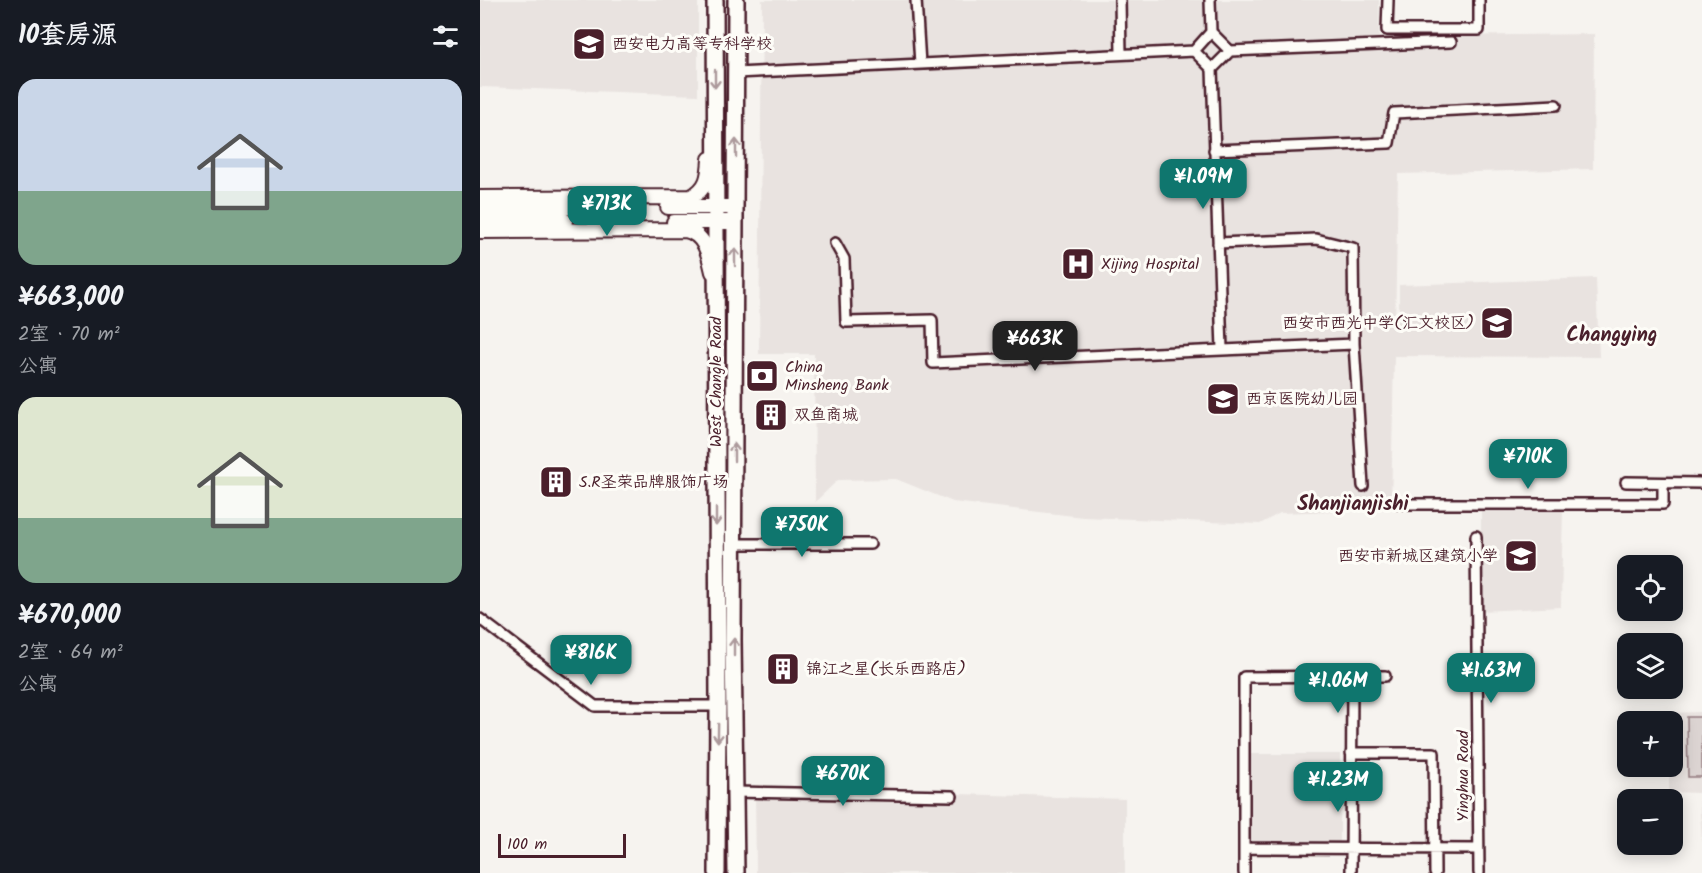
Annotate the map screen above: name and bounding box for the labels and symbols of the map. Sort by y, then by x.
school or university icon: 西安电力高等专科学校 [571,26,607,62]
place label: 西安电力高等专科学校 [612,32,772,57]
one-way arrow [709,69,721,89]
one-way arrow [730,139,742,159]
pin: ¥1.09M [1154,159,1252,210]
pin: ¥713K [565,186,649,237]
hospital icon: Xijing Hospital [1060,246,1096,282]
one-way arrow [729,247,741,267]
place label: Xijing Hospital [1101,252,1199,277]
school or university icon: 西安市西光中学(汇文校区) [1479,305,1515,341]
place label: 西安市西光中学(汇文校区) [1282,311,1474,336]
street label: West Changle Road [704,316,729,447]
district label: Changying [1567,320,1657,352]
pin: ¥663K [993,321,1077,372]
place label: China Minsheng Bank [785,355,889,398]
bank icon: China Minsheng Bank [744,358,780,394]
school or university icon: 西京医院幼儿园 [1205,381,1241,417]
place label: 西京医院幼儿园 [1246,387,1358,412]
building icon: 双鱼商城 [753,397,789,433]
place label: 双鱼商城 [794,403,858,428]
pin: ¥710K [1486,439,1570,490]
one-way arrow [728,442,740,462]
building icon: S.R圣荣品牌服饰广场 [538,464,574,500]
place label: S.R圣荣品牌服饰广场 [579,470,729,495]
district label: Shanjianjishi [1297,489,1410,521]
one-way arrow [711,507,722,527]
pin: ¥750K [760,507,844,558]
school or university icon: 西安市新城区建筑小学 [1503,538,1539,574]
place label: 西安市新城区建筑小学 [1338,544,1498,569]
pin: ¥816K [549,635,633,686]
one-way arrow [728,637,739,657]
building icon: 锦江之星(长乐西路店) [765,651,801,687]
pin: ¥1.63M [1442,653,1540,704]
place label: 锦江之星(长乐西路店) [806,657,966,682]
pin: ¥1.06M [1289,663,1387,714]
one-way arrow [712,723,724,743]
street label: Yinghua Road [1451,729,1476,822]
pin: ¥670K [801,756,885,807]
pin: ¥1.23M [1289,762,1387,813]
scale bar [498,831,626,858]

